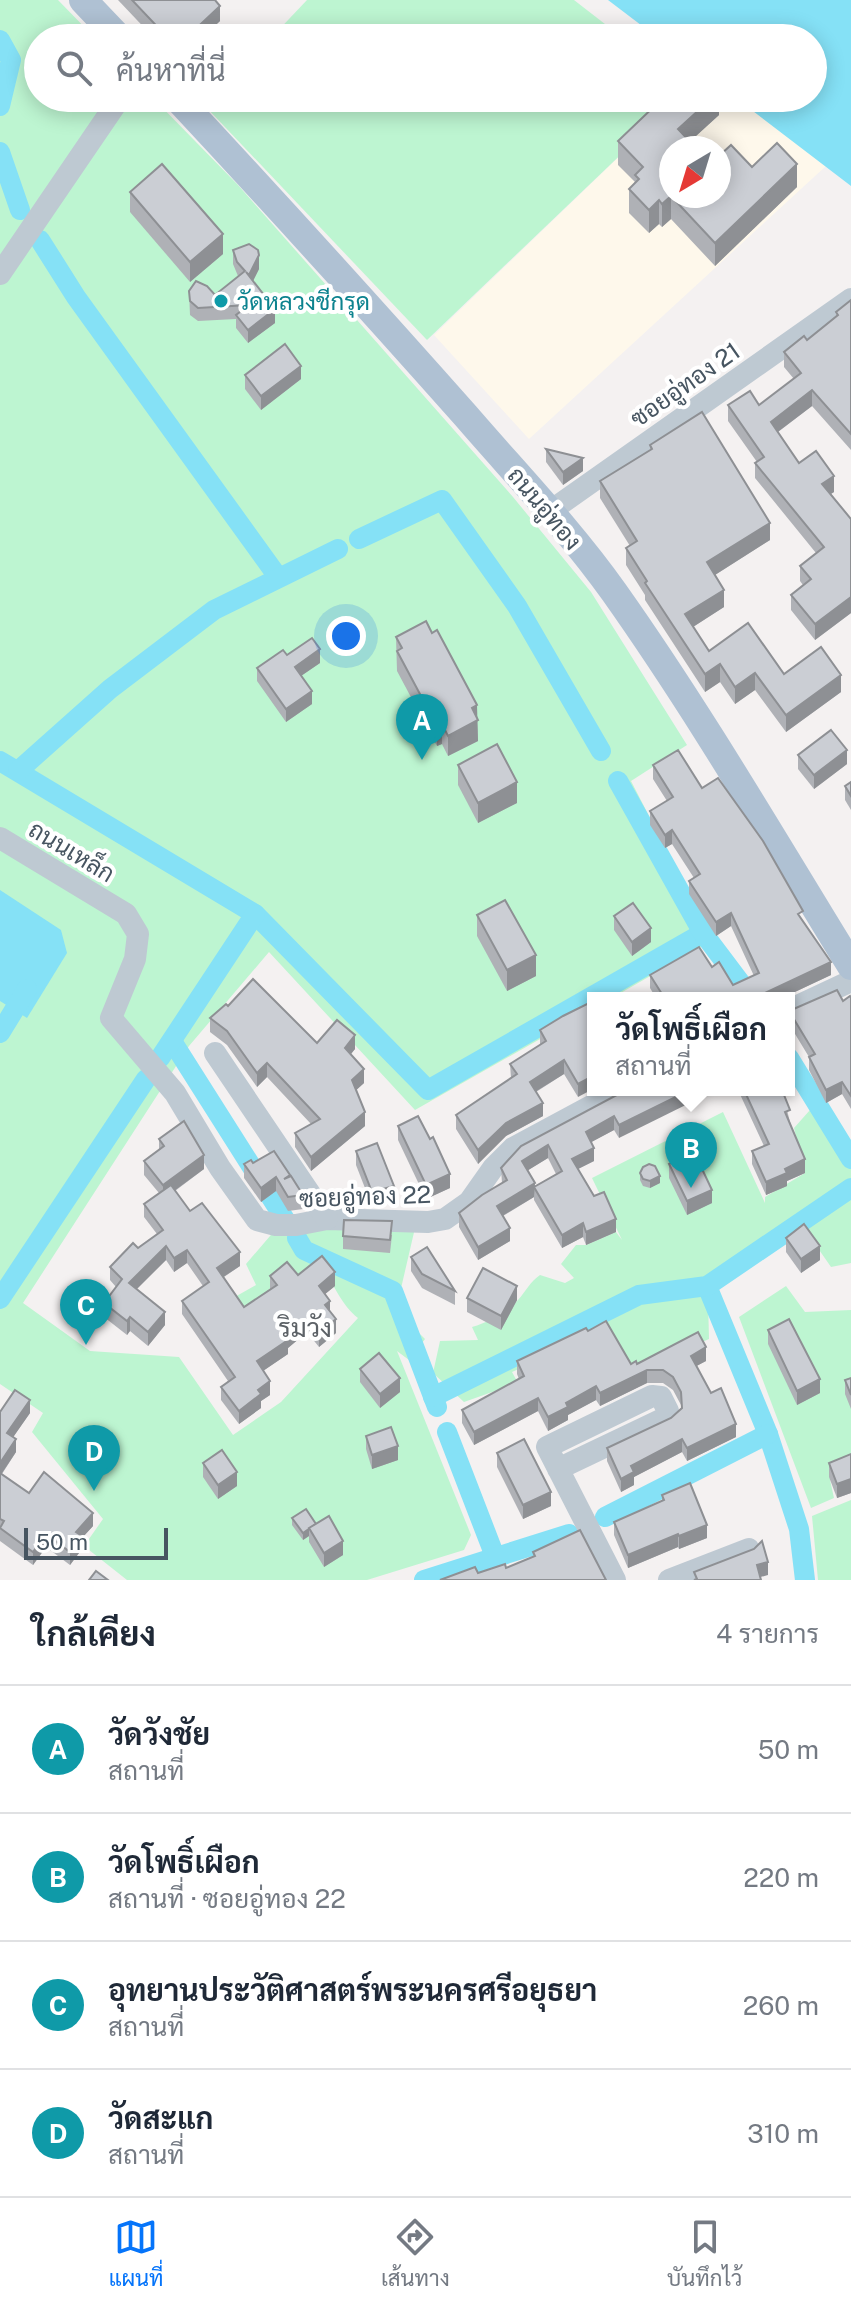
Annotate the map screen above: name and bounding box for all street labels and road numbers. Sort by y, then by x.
street label: ซอยอู่ทอง 21 [625,336,747,435]
street label: ถนนอู่ทอง [499,461,588,558]
street label: ถนนเหล็ก [24,813,121,887]
street label: ซอยอู่ทอง 22 [299,1180,432,1216]

